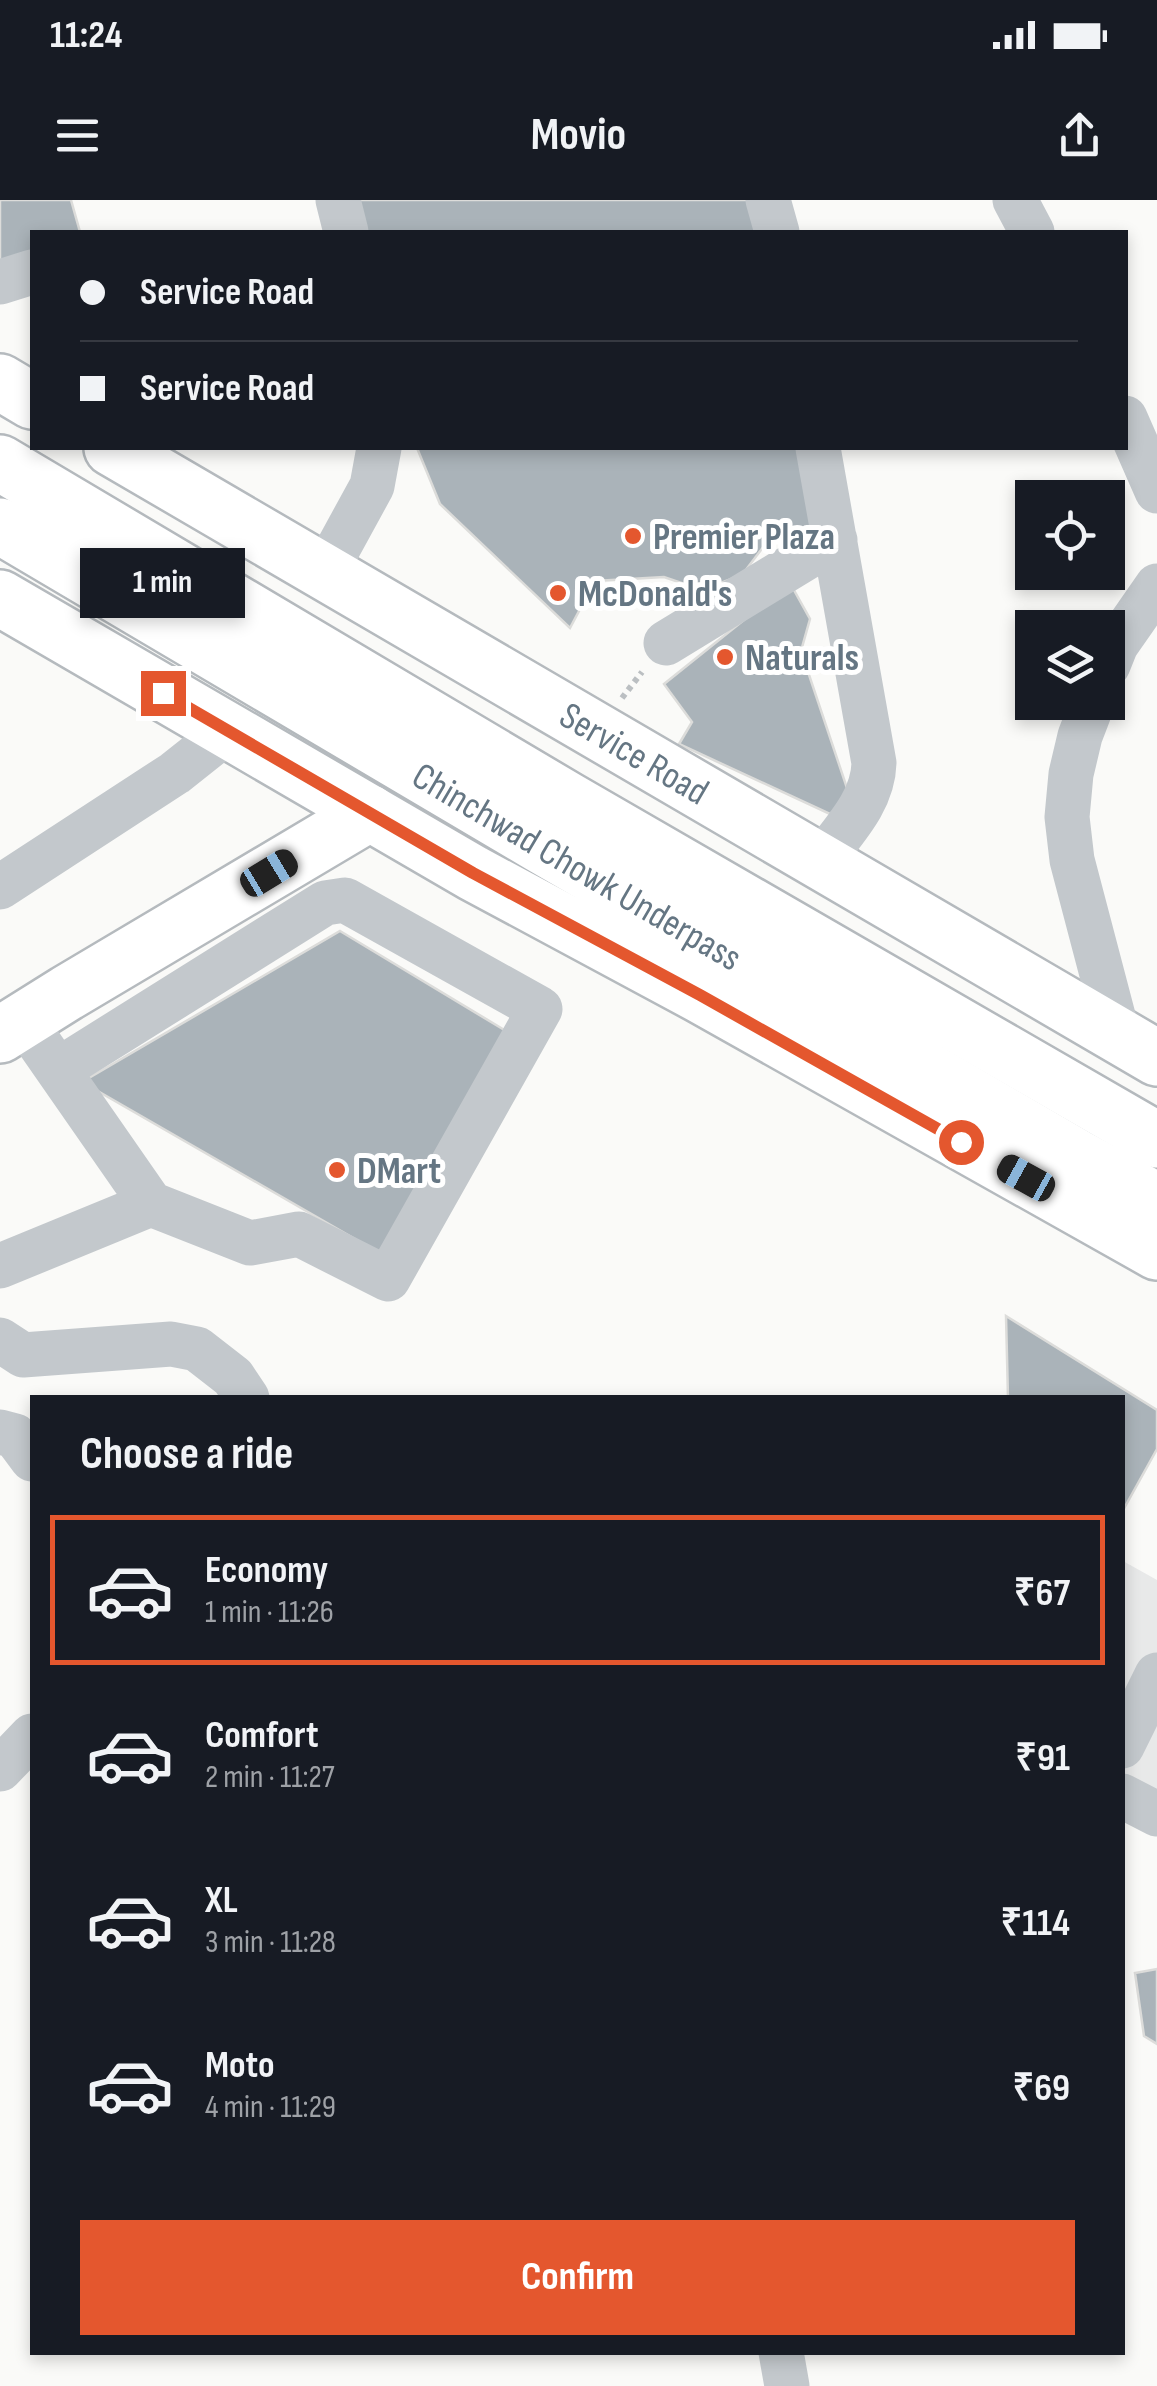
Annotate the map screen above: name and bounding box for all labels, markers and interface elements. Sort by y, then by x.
text: 11:24 [50,13,122,58]
icon: menu [50,108,105,163]
text: Movio [531,108,626,163]
icon: share [1052,108,1107,163]
text: Service Road [140,270,314,315]
text: Service Road [140,366,314,411]
map controls [1015,480,1125,720]
button: locate [1015,480,1125,590]
place label: Premier Plaza [653,515,835,560]
marker: Premier Plaza [622,525,644,547]
callout: 1 min [80,548,246,618]
text: 1 min [133,563,192,602]
place label: McDonald's [578,572,732,617]
marker: McDonald's [547,582,569,604]
button: layers [1015,610,1125,720]
place label: Naturals [745,636,859,681]
marker: Naturals [714,646,736,668]
route end [141,671,186,716]
street label: Service Road [551,693,716,815]
street label: Chinchwad Chowk Underpass [404,754,749,981]
car [236,845,302,901]
route start [939,1120,984,1165]
place label: DMart [357,1149,441,1194]
car [992,1150,1060,1206]
marker: DMart [326,1159,348,1181]
text: Choose a ride [80,1427,293,1482]
icon: car [85,1545,175,1635]
text: Economy [205,1548,328,1593]
text: ₹67 [1014,1571,1070,1616]
text: 1 min · 11:26 [205,1593,334,1632]
icon: car [85,1710,175,1800]
text: Comfort [205,1713,319,1758]
text: ₹91 [1015,1736,1070,1781]
text: 2 min · 11:27 [205,1758,334,1797]
icon: car [85,1875,175,1965]
text: XL [205,1878,238,1923]
text: ₹114 [1000,1901,1070,1946]
text: 3 min · 11:28 [205,1923,336,1962]
icon: car [85,2040,175,2130]
text: Moto [205,2043,275,2088]
text: ₹69 [1012,2066,1070,2111]
text: 4 min · 11:29 [205,2088,336,2127]
button: Confirm [80,2220,1075,2335]

